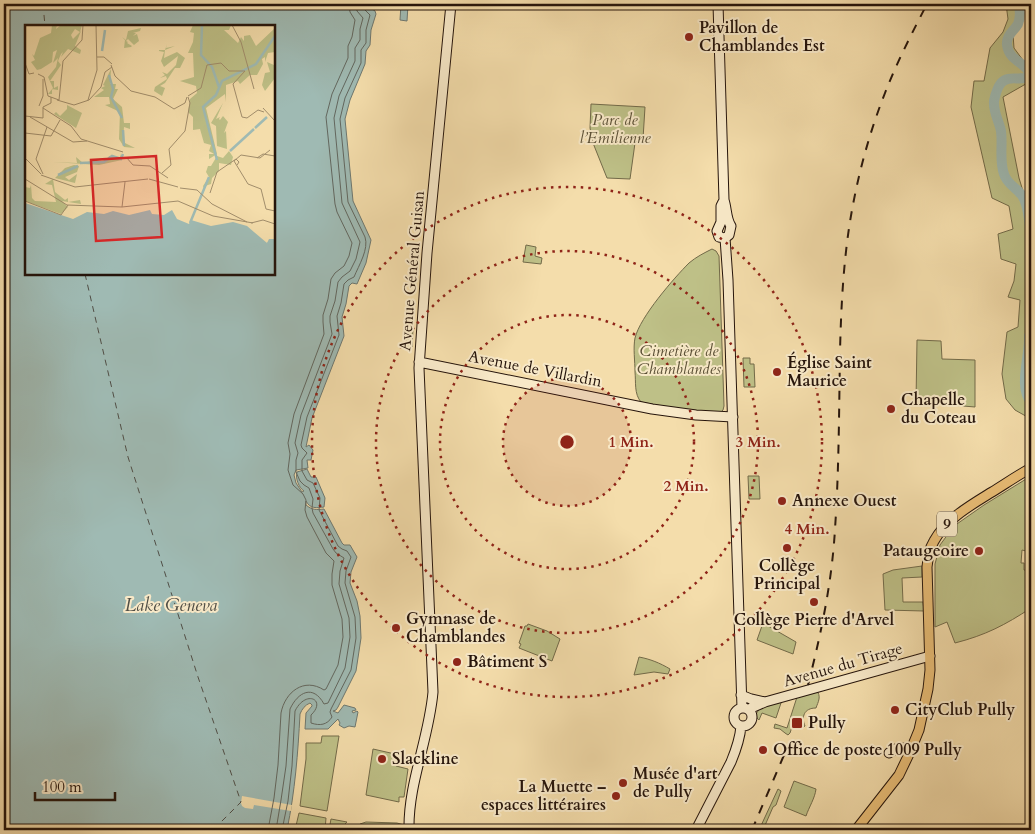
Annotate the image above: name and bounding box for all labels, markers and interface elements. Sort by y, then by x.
place label: Pavillon de Chamblandes Est [699,17,825,57]
inset map [25,25,275,275]
marker: Pavillon de Chamblandes Est [683,31,695,43]
park label: Parc de l’Emilienne [579,109,651,149]
street label: Avenue Général Guisan [394,190,430,352]
park label: Cimetière de Chamblandes [637,340,722,380]
street label: Avenue de Villardin [466,345,604,393]
place label: Église Saint Maurice [787,351,872,392]
marker: Église Saint Maurice [771,366,783,378]
place label: Chapelle du Coteau [901,389,976,429]
marker: Chapelle du Coteau [885,403,897,415]
text: 1 Min. [608,432,654,452]
text: 3 Min. [735,432,781,452]
centre of rings [558,433,576,451]
text: 2 Min. [663,476,709,496]
place label: Annexe Ouest [792,490,897,512]
marker: Annexe Ouest [776,495,788,507]
road number: 9 [937,512,957,536]
text: 4 Min. [784,519,830,539]
place label: Pataugeoire [883,540,969,562]
marker: Collège Principal [781,542,793,554]
marker: Pataugeoire [973,545,985,557]
place label: Collège Principal [754,555,821,595]
water label: Lake Geneva [125,593,217,618]
marker: Collège Pierre d'Arvel [808,596,820,608]
place label: Gymnase de Chamblandes [406,608,506,648]
place label: Collège Pierre d'Arvel [734,609,895,631]
marker: Gymnase de Chamblandes [390,622,402,634]
street label: Avenue du Tirage [781,637,905,693]
place label: Bâtiment S [467,651,547,673]
marker: Bâtiment S [451,656,463,668]
place label: CityClub Pully [905,699,1015,721]
marker: CityClub Pully [889,704,901,716]
place label: Pully [808,712,846,734]
marker: Pully [790,716,804,730]
place label: Office de poste 1009 Pully [773,739,962,761]
marker: Office de poste 1009 Pully [757,744,769,756]
place label: Slackline [392,748,459,770]
marker: Slackline [376,753,388,765]
place label: Musée d'art de Pully [633,763,718,803]
scale bar [35,769,115,801]
place label: La Muette – espaces littéraires [481,776,606,816]
text: 100 m [42,777,82,797]
marker: Musée d'art de Pully [617,777,629,789]
marker: La Muette – espaces littéraires [610,790,622,802]

